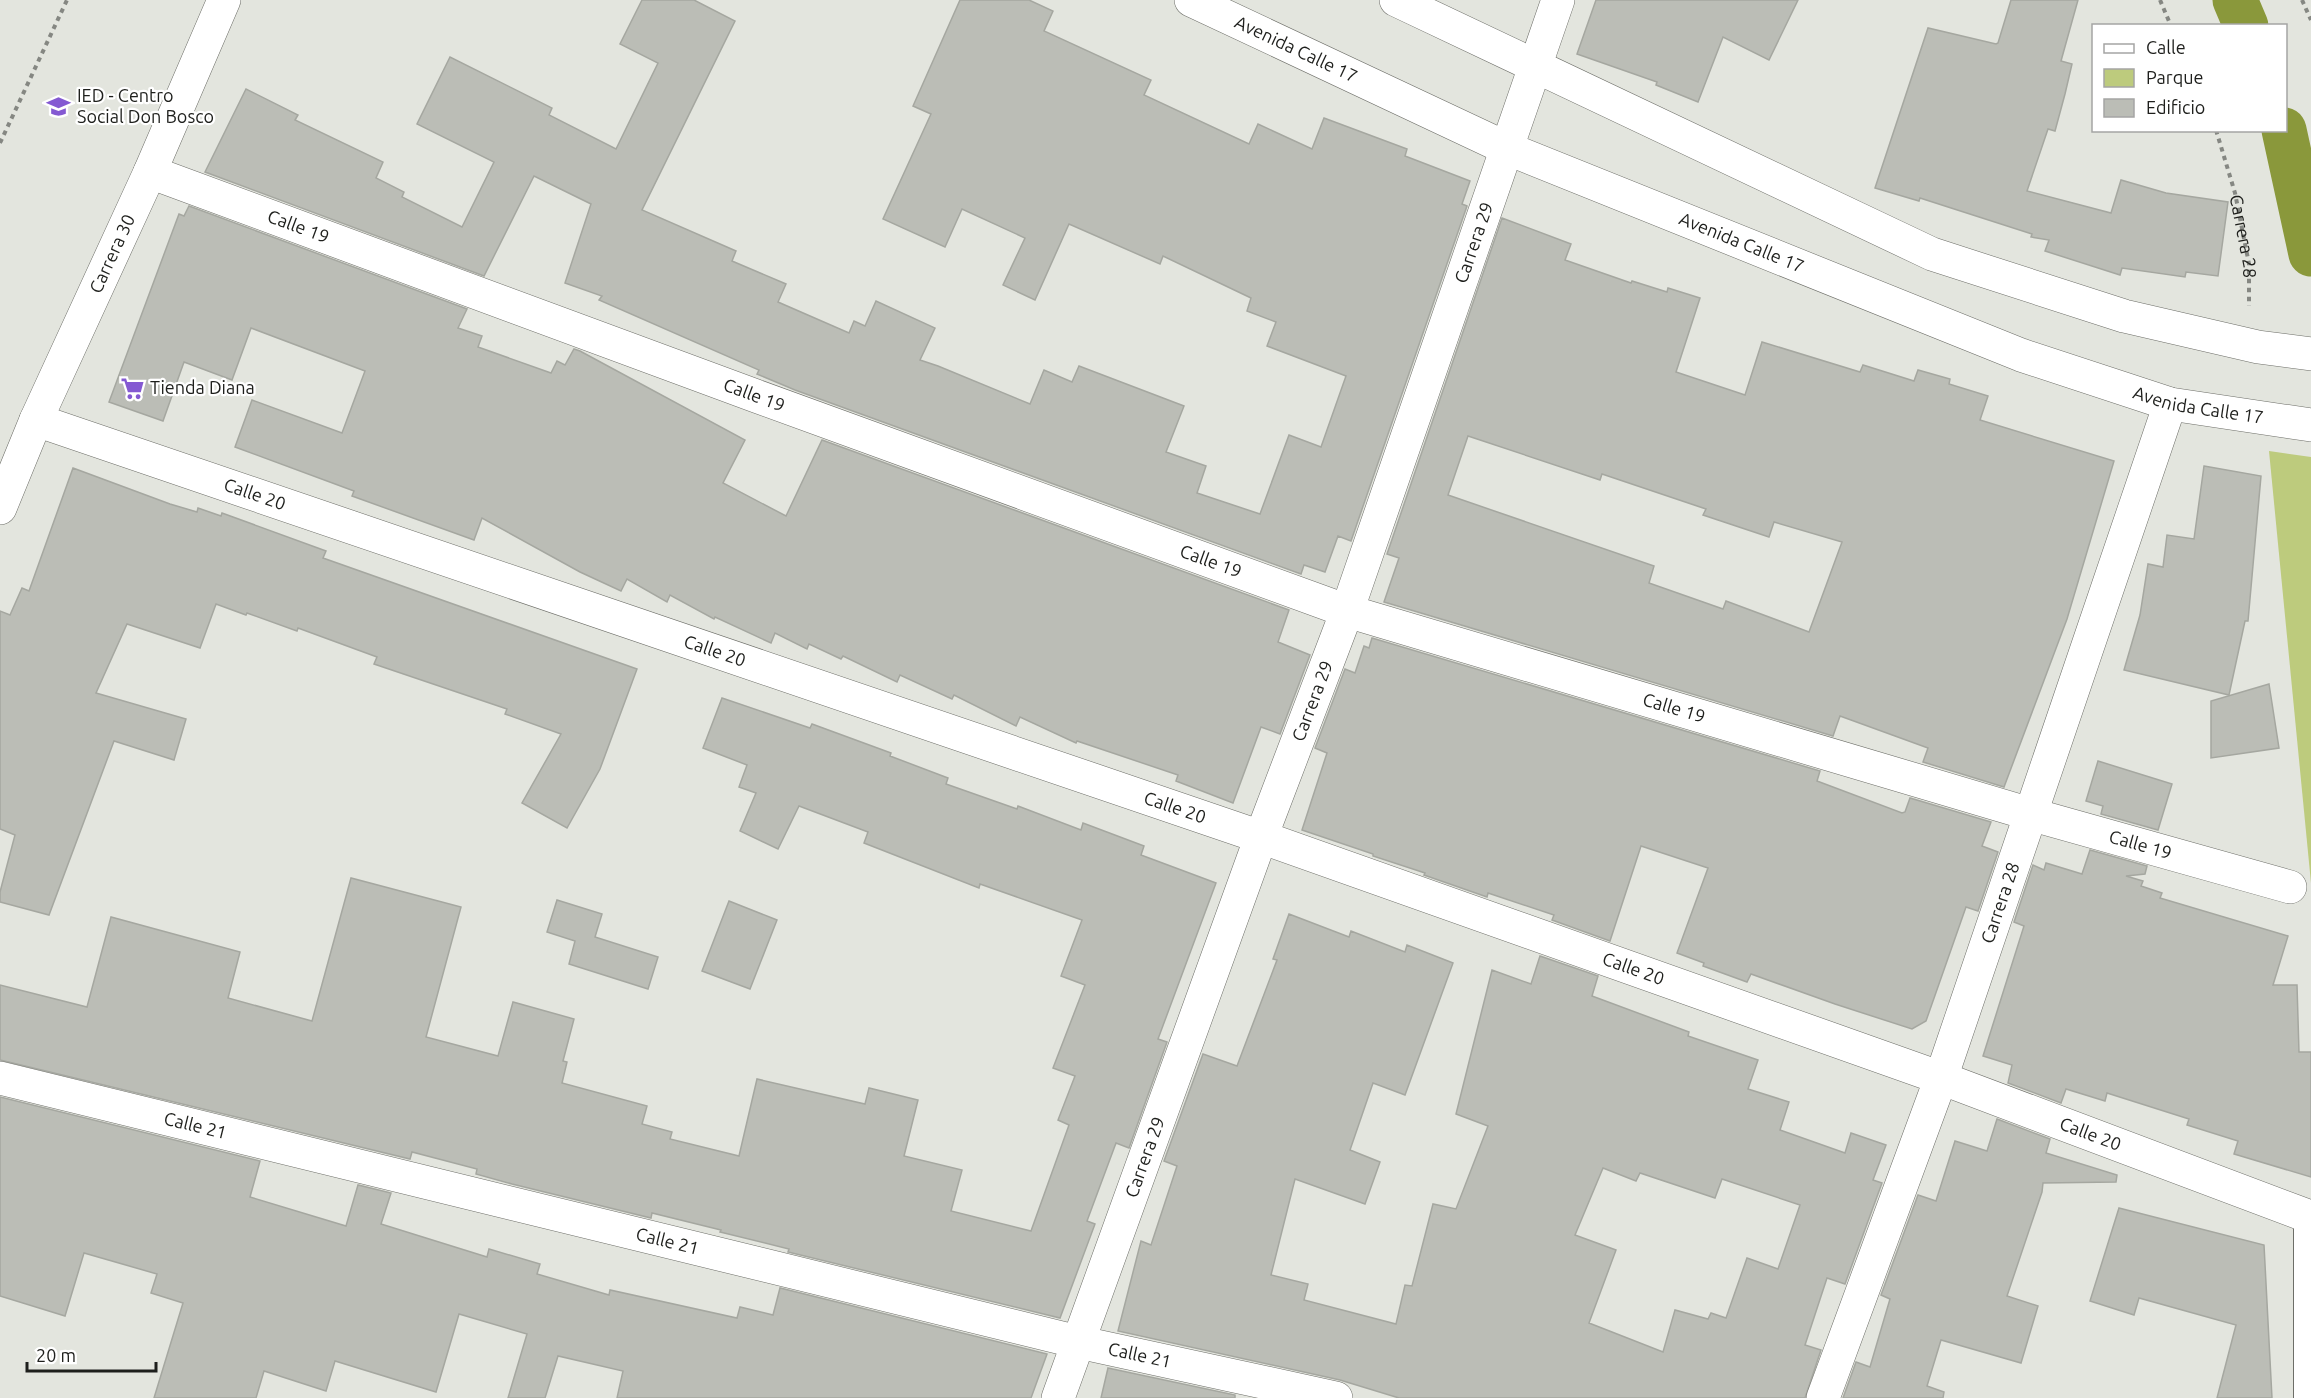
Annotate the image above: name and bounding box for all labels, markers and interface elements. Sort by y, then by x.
street label: Avenida Calle 17 [1232,11,1361,86]
legend [2092,24,2287,132]
text: Calle [2146,37,2186,57]
text: Parque [2146,67,2203,87]
place label: IED - Centro Social Don Bosco [77,85,214,126]
school or university icon: IED - Centro Social Don Bosco [46,93,72,119]
text: Edificio [2146,97,2205,117]
street label: Carrera 28 [2227,193,2261,278]
street label: Carrera 29 [1450,199,1496,286]
street label: Calle 19 [265,205,332,246]
street label: Avenida Calle 17 [1677,208,1807,276]
street label: Carrera 30 [85,211,138,296]
street label: Calle 19 [721,374,788,415]
supermarket icon: Tienda Diana [119,375,145,401]
place label: Tienda Diana [150,377,255,397]
street label: Avenida Calle 17 [2131,382,2265,427]
street label: Calle 20 [221,474,289,513]
street label: Calle 19 [1178,540,1245,581]
street label: Calle 20 [681,630,749,670]
street label: Carrera 29 [1287,658,1336,744]
street label: Calle 19 [1641,688,1708,726]
street label: Calle 20 [1142,787,1209,827]
street label: Calle 19 [2107,826,2174,862]
street label: Carrera 28 [1976,859,2023,946]
street label: Calle 20 [1600,948,1667,988]
street label: Calle 21 [162,1107,229,1142]
street label: Calle 20 [2057,1113,2124,1154]
street label: Carrera 29 [1120,1114,1168,1200]
street label: Calle 21 [634,1223,701,1258]
scale bar [27,1335,156,1373]
street label: Calle 21 [1106,1338,1173,1371]
text: 20 m [36,1345,76,1365]

